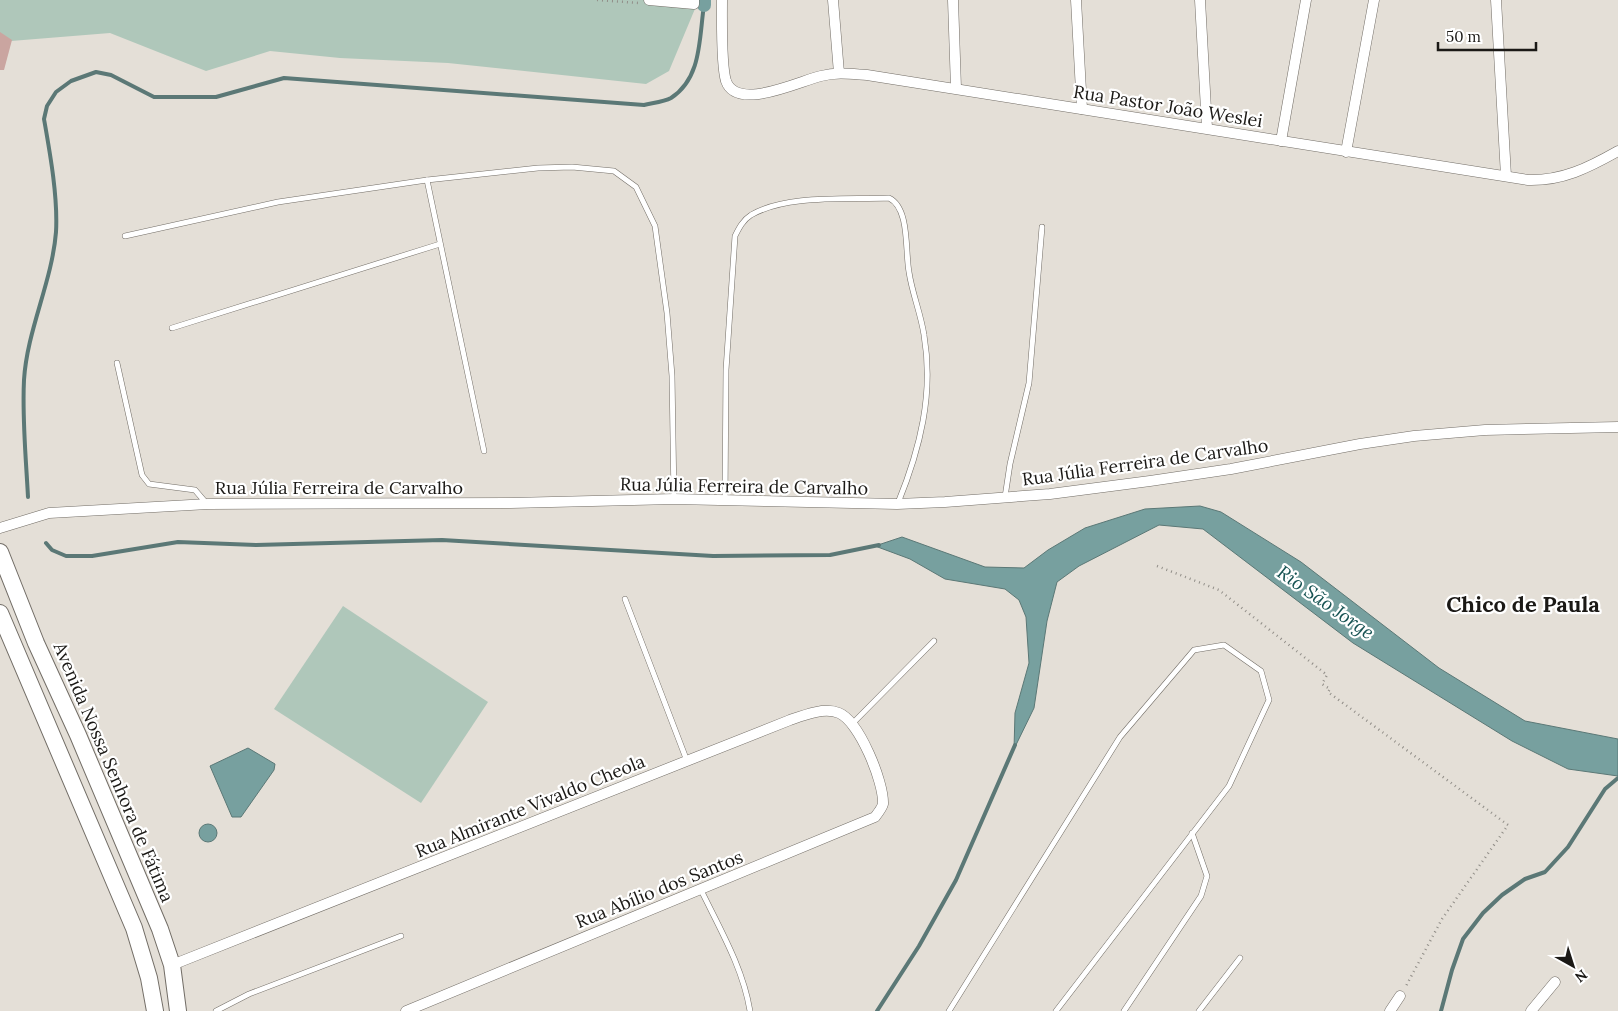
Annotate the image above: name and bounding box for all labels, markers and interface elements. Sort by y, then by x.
scale bar [1438,20,1536,52]
text: 50 m [1446,27,1481,46]
street label: Rua Pastor João Weslei [1072,80,1264,132]
street label: Rua Júlia Ferreira de Carvalho [1020,433,1270,491]
street label: Rua Júlia Ferreira de Carvalho [620,472,868,500]
street label: Rua Júlia Ferreira de Carvalho [215,476,463,499]
water label: Rio São Jorge [1273,560,1379,644]
district label: Chico de Paula [1446,590,1600,618]
street label: Avenida Nossa Senhora de Fátima [48,638,179,905]
street label: Rua Almirante Vivaldo Cheola [412,749,648,863]
street label: Rua Abílio dos Santos [572,845,746,933]
north arrow [1548,941,1598,991]
text: N [1571,966,1591,987]

